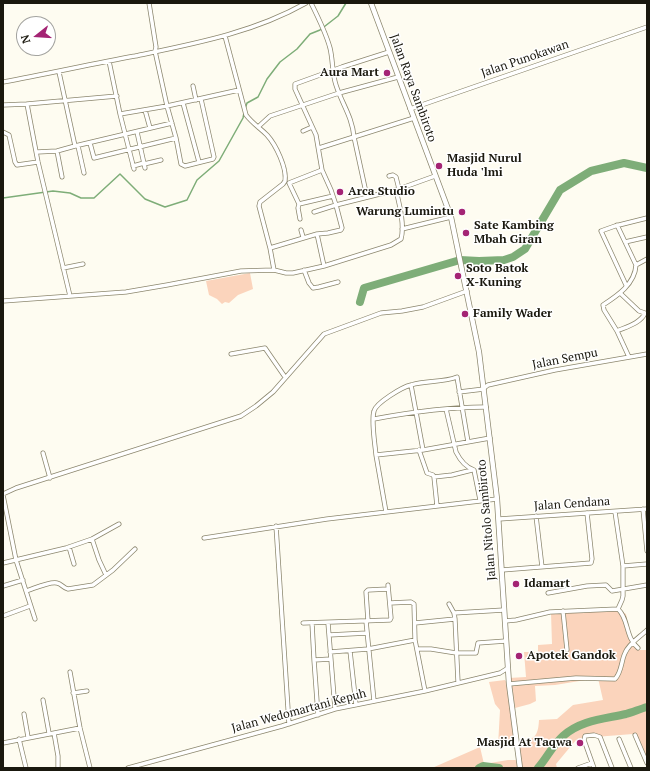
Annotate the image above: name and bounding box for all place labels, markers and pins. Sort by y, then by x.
place label: Aura Mart [320,66,379,80]
marker: Aura Mart [382,68,392,78]
place label: Masjid Nurul Huda 'lmi [447,152,522,180]
marker: Masjid Nurul Huda 'lmi [434,161,444,171]
place label: Arca Studio [348,185,415,199]
marker: Arca Studio [335,187,345,197]
place label: Warung Lumintu [356,205,454,219]
marker: Warung Lumintu [457,207,467,217]
place label: Sate Kambing Mbah Giran [474,219,554,247]
marker: Sate Kambing Mbah Giran [461,228,471,238]
place label: Soto Batok X-Kuning [466,262,528,290]
marker: Soto Batok X-Kuning [453,271,463,281]
place label: Family Wader [473,307,552,321]
marker: Family Wader [460,309,470,319]
place label: Idamart [524,577,570,591]
marker: Idamart [511,579,521,589]
place label: Apotek Gandok [527,649,616,663]
marker: Apotek Gandok [514,651,524,661]
place label: Masjid At Taqwa [477,736,572,750]
marker: Masjid At Taqwa [575,738,585,748]

